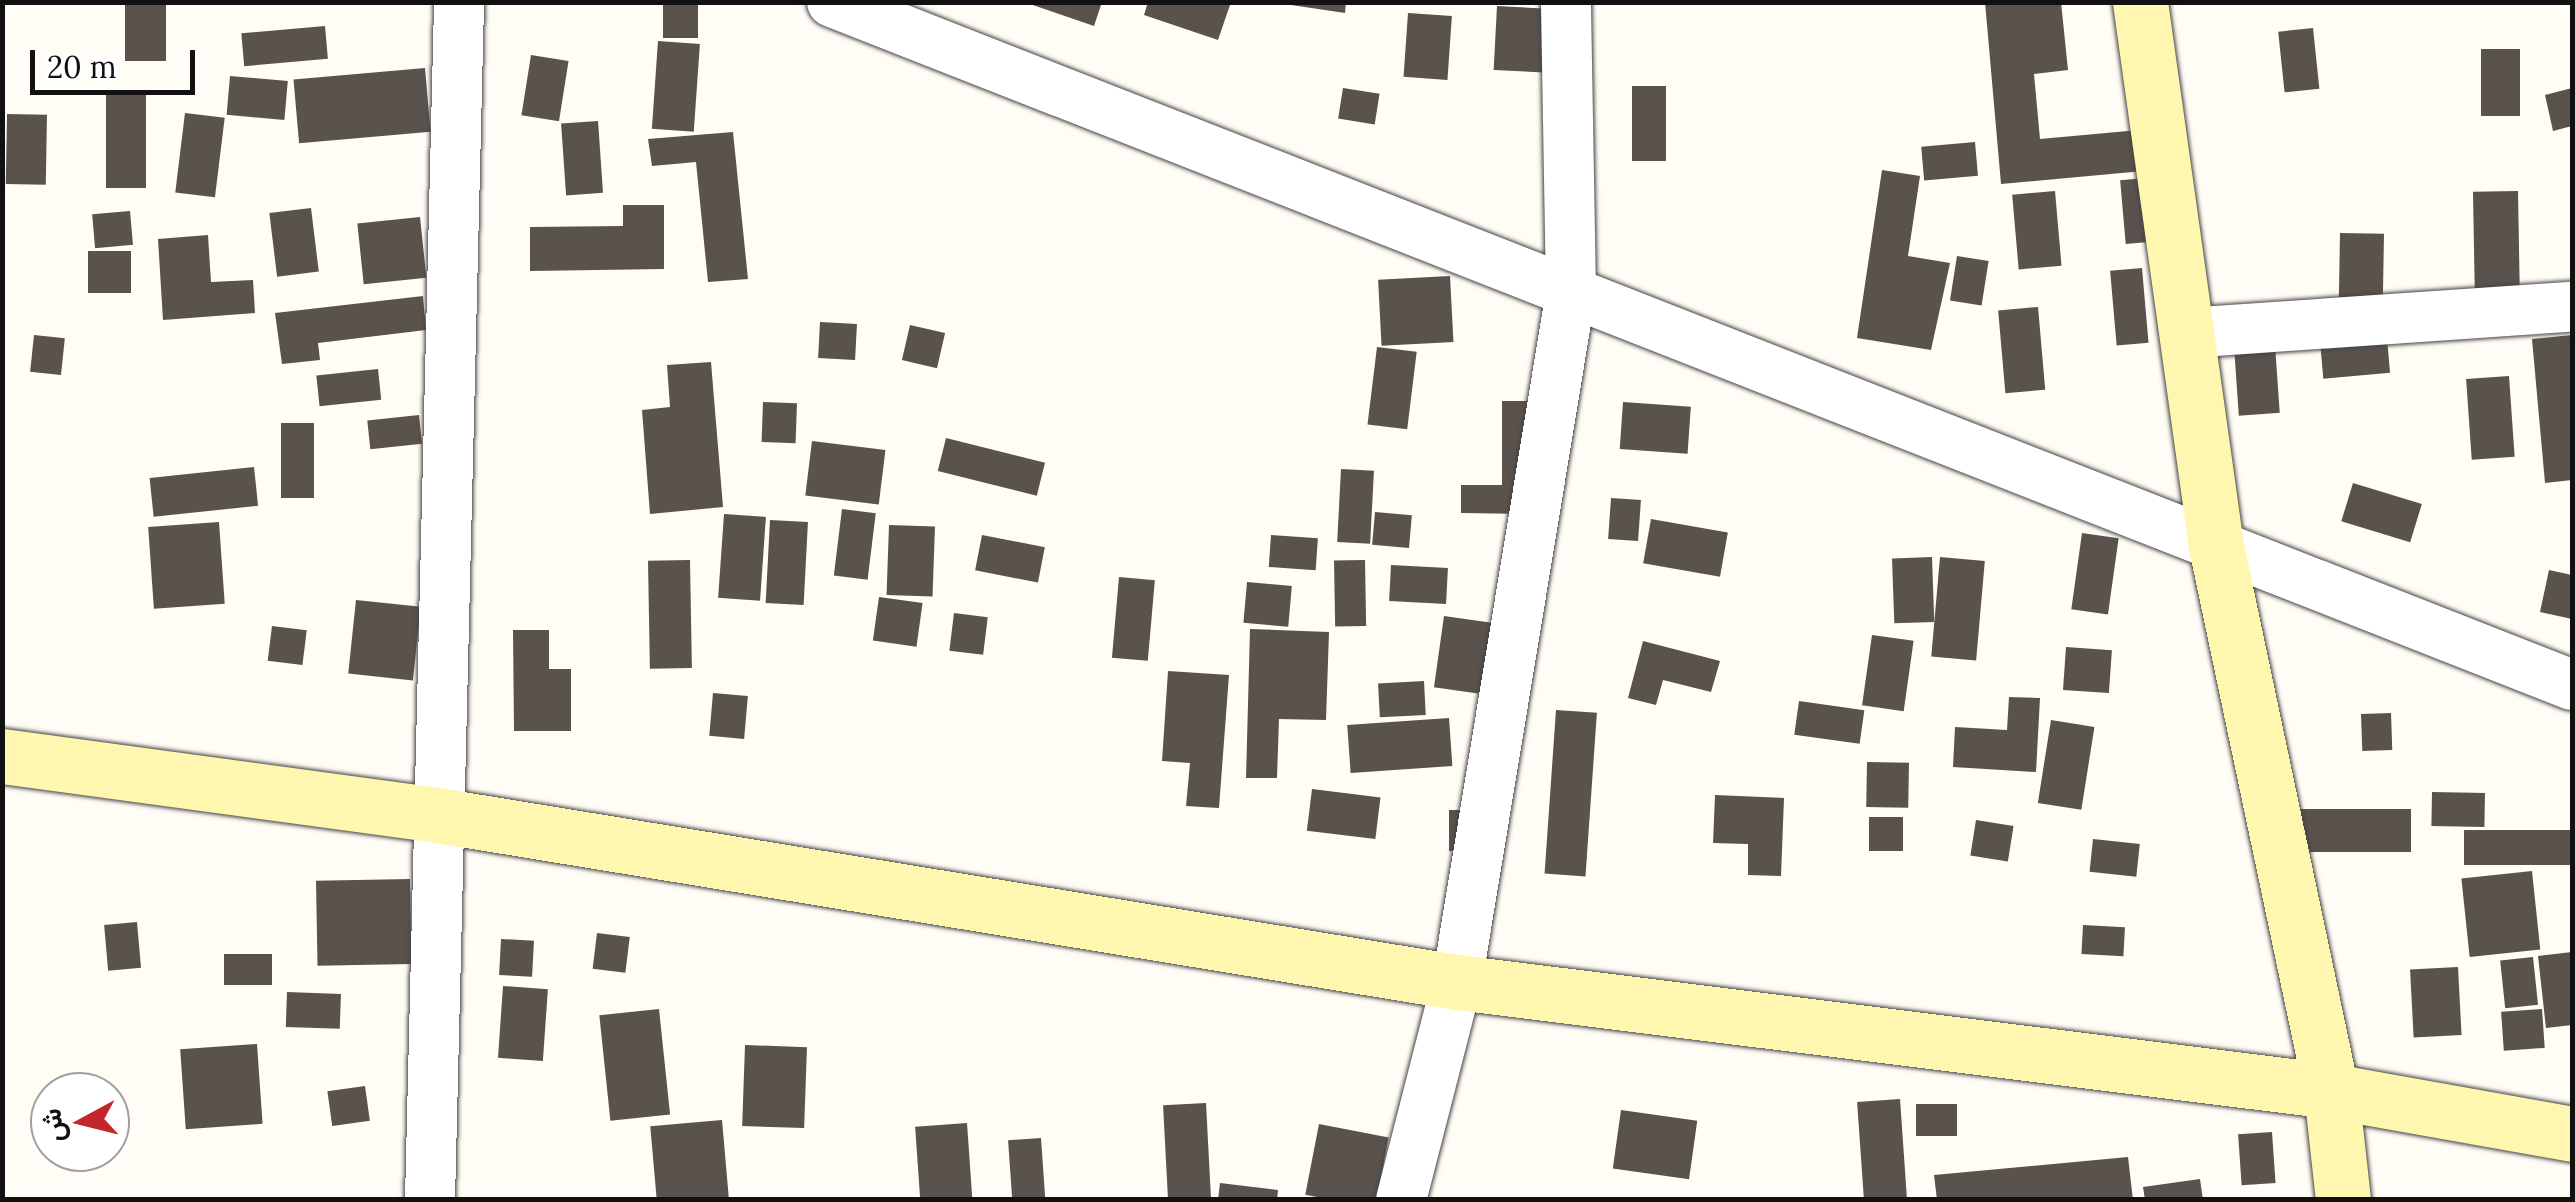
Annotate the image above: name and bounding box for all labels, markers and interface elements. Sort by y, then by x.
scale bar [35,30,200,92]
text: 20 m [47,48,116,86]
north arrow [30,1072,130,1172]
text: ش [32,1107,72,1144]

